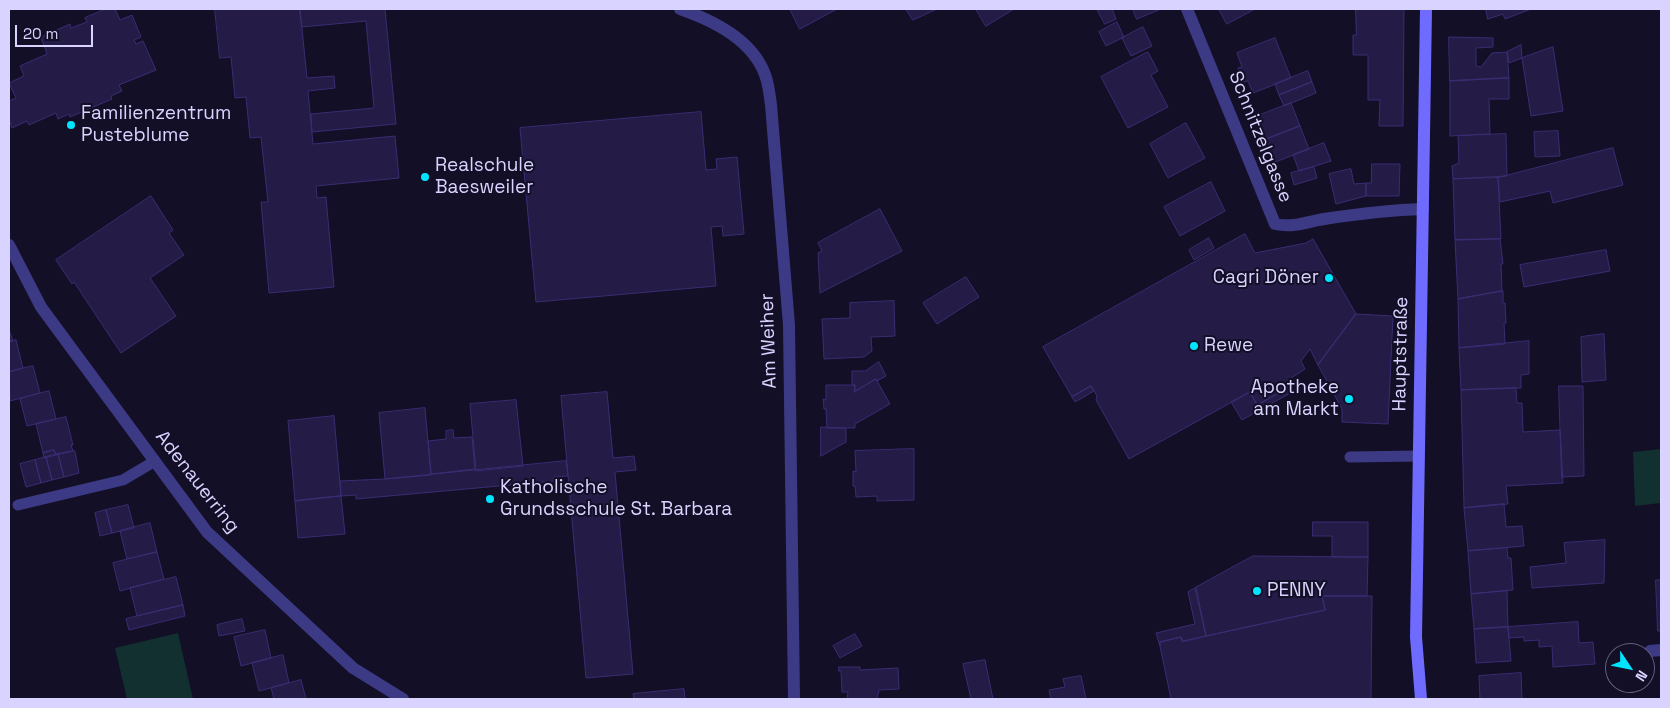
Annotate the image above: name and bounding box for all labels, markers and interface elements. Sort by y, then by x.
scale bar [18,15,95,47]
text: 20 m [23,24,58,43]
street label: Schnitzelgasse [1223,68,1297,206]
place label: Familienzentrum Pusteblume [81,103,231,147]
marker: Familienzentrum Pusteblume [65,119,77,131]
place label: Realschule Baesweiler [435,155,534,199]
marker: Realschule Baesweiler [419,171,431,183]
place label: Cagri Döner [1213,267,1319,289]
marker: Cagri Döner [1323,272,1335,284]
street label: Am Weiher [756,293,782,389]
street label: Hauptstraße [1389,296,1413,412]
place label: Rewe [1204,335,1253,357]
marker: Rewe [1188,340,1200,352]
place label: Apotheke am Markt [1251,377,1339,421]
marker: Apotheke am Markt [1343,393,1355,405]
street label: Adenauerring [150,426,244,538]
place label: Katholische Grundsschule St. Barbara [500,477,732,521]
marker: Katholische Grundsschule St. Barbara [484,493,496,505]
place label: PENNY [1267,580,1326,602]
marker: PENNY [1251,585,1263,597]
north arrow [1605,643,1655,693]
text: N [1632,667,1652,685]

